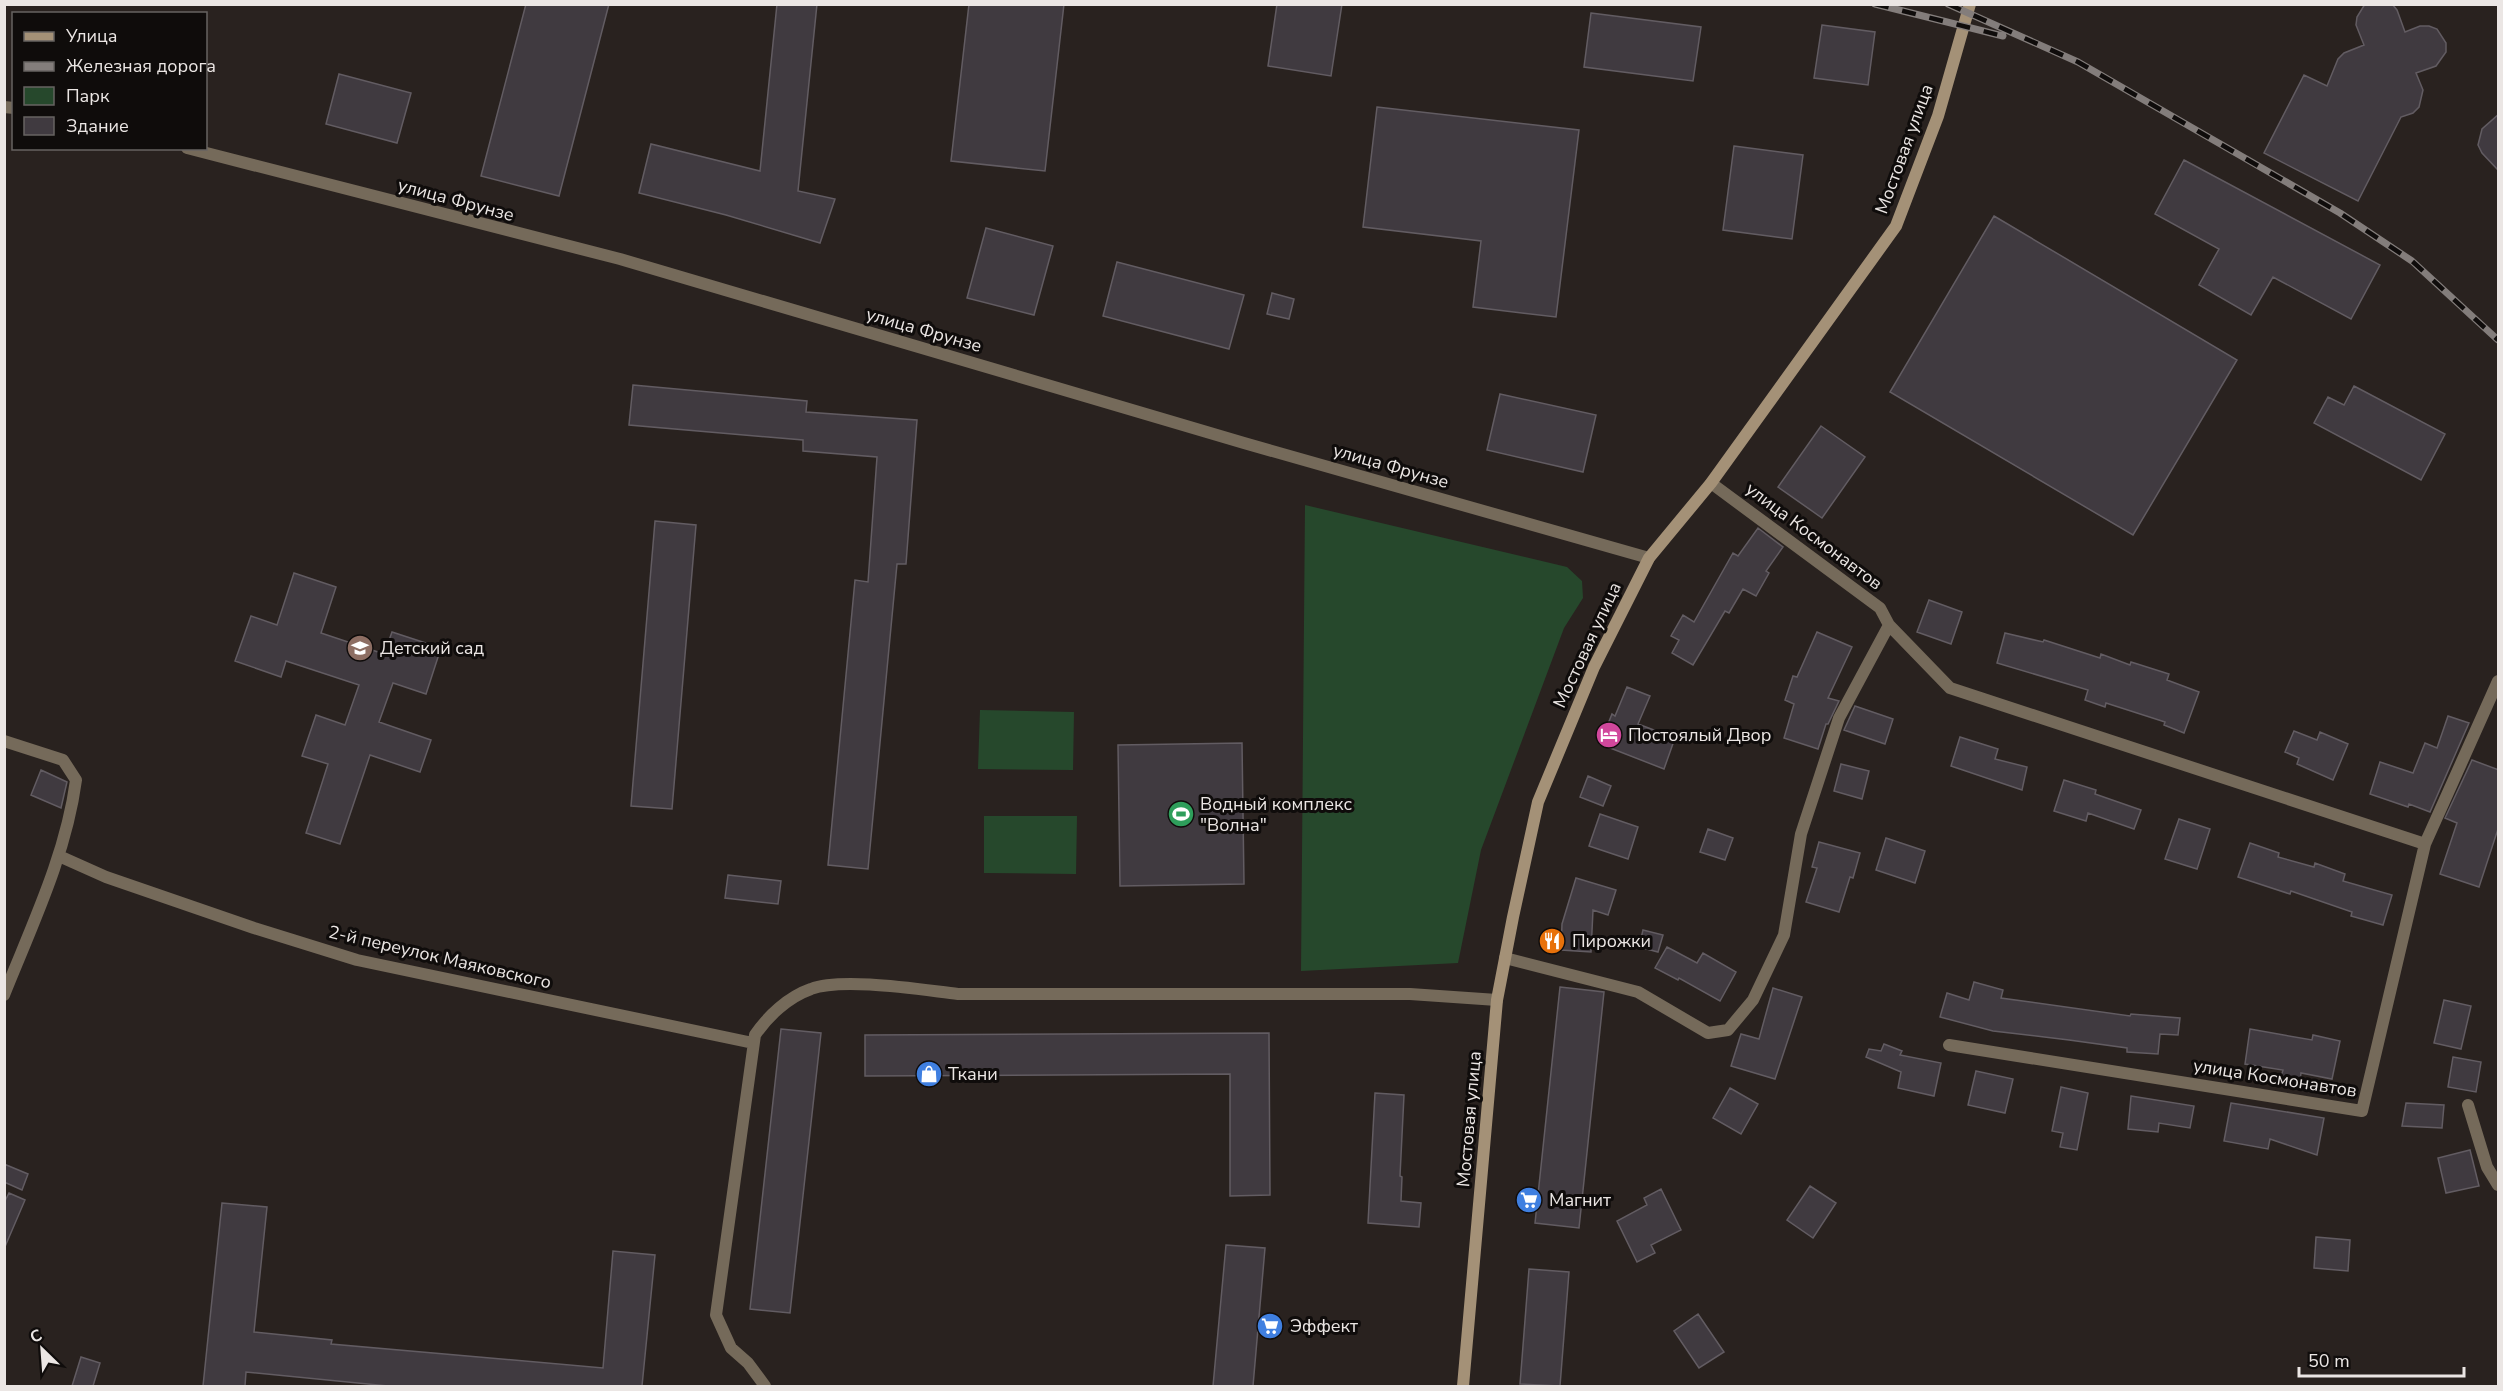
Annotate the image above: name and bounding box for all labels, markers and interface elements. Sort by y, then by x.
legend [12,12,207,150]
text: Улица [65,24,117,48]
text: Железная дорога [66,54,216,78]
street label: Мостовая улица [1869,81,1939,217]
text: Парк [66,84,110,108]
text: Здание [66,114,129,138]
street label: улица Фрунзе [395,173,517,227]
street label: улица Фрунзе [863,302,985,358]
street label: улица Фрунзе [1330,438,1452,494]
street label: улица Космонавтов [1741,477,1887,595]
street label: Мостовая улица [1547,578,1627,712]
school or university icon: Детский сад [345,633,375,663]
place label: Детский сад [380,636,485,660]
hotel icon: Постоялый Двор [1594,720,1624,750]
place label: Постоялый Двор [1628,723,1771,747]
place label: Водный комплекс "Волна" [1200,792,1352,837]
sports icon: Водный комплекс "Волна" [1166,799,1196,829]
street label: 2-й переулок Маяковского [326,920,554,994]
restaurant icon: Пирожки [1537,926,1567,956]
place label: Пирожки [1572,929,1651,953]
street label: Мостовая улица [1451,1050,1487,1188]
street label: улица Космонавтов [2191,1053,2359,1103]
shop icon: Ткани [914,1059,944,1089]
place label: Ткани [948,1062,998,1086]
supermarket icon: Магнит [1514,1185,1544,1215]
place label: Магнит [1549,1188,1611,1212]
supermarket icon: Эффект [1255,1311,1285,1341]
place label: Эффект [1290,1314,1358,1338]
north arrow [12,1319,72,1379]
text: С [27,1324,46,1349]
scale bar [2299,1340,2464,1378]
text: 50 m [2308,1349,2350,1373]

